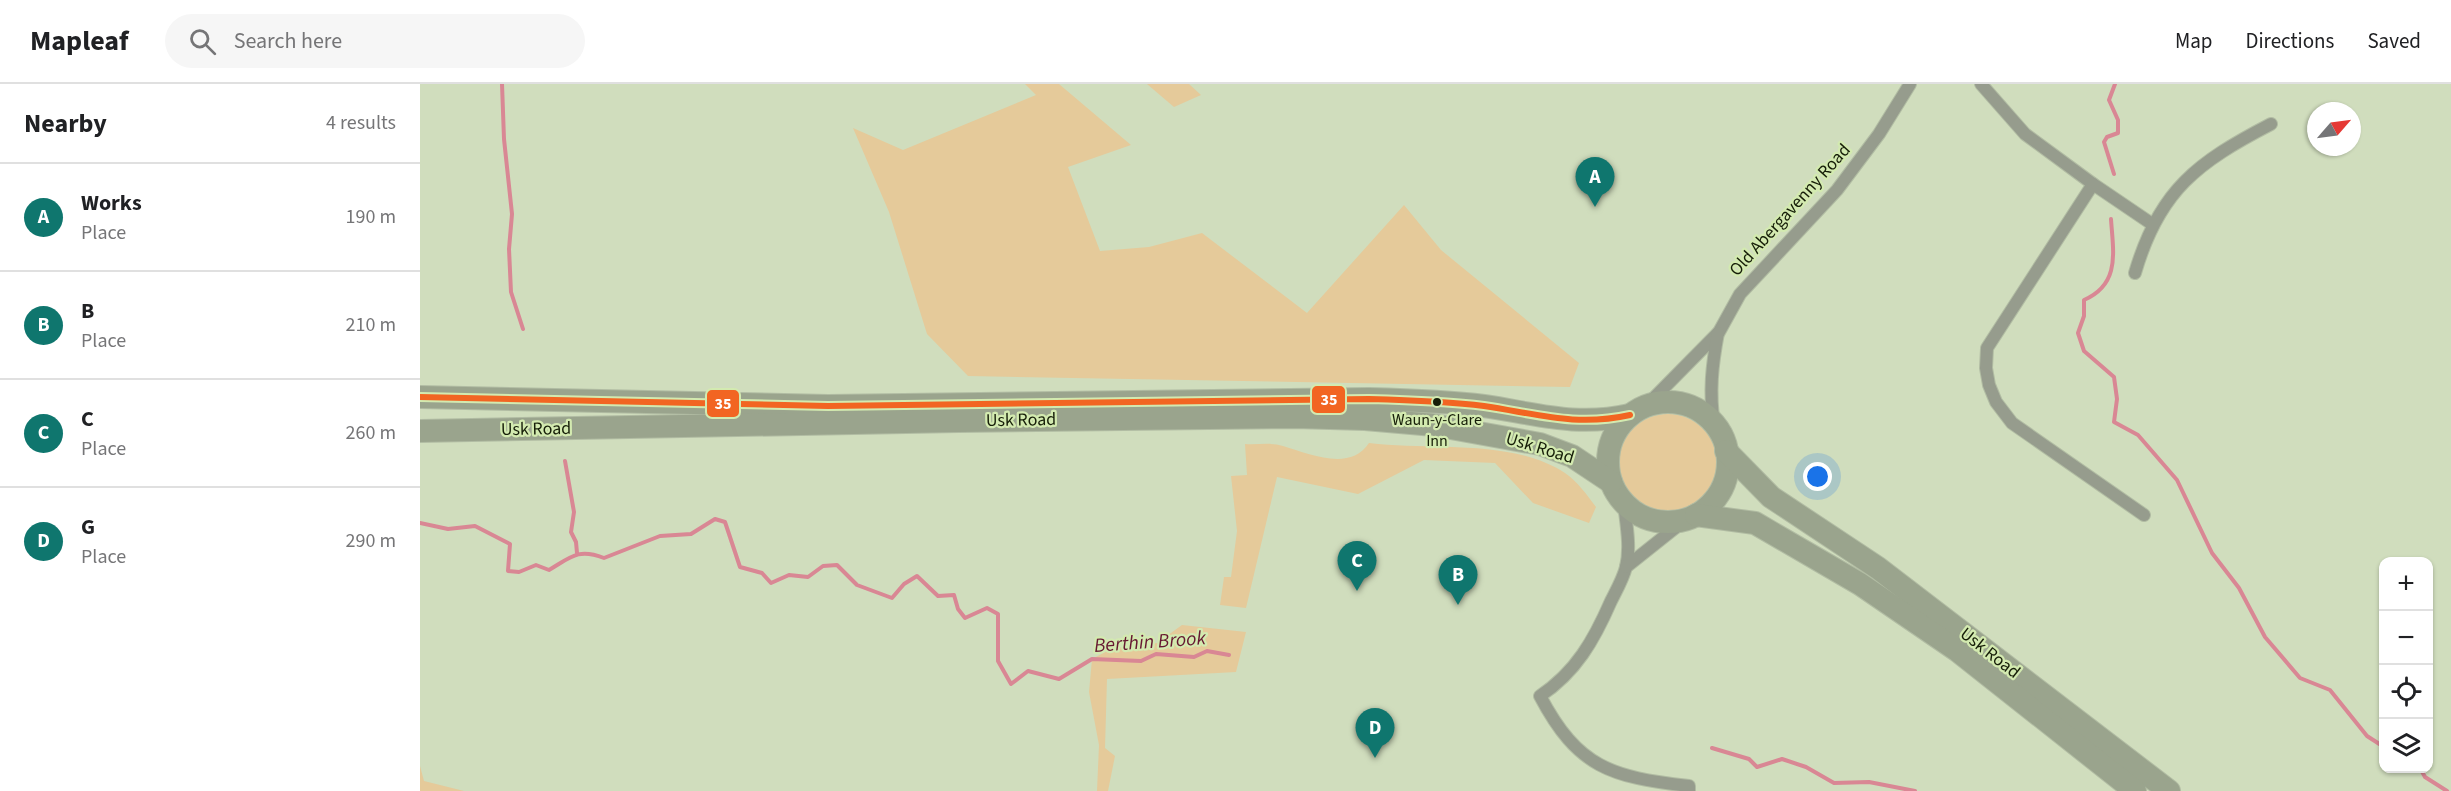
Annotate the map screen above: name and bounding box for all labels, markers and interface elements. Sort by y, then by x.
search box [165,14,585,68]
text: Mapleaf [30,21,129,61]
icon: search [186,25,219,58]
text: Search here [234,25,342,57]
text: Map [2175,26,2213,56]
text: Directions [2246,26,2334,56]
text: Saved [2367,26,2421,56]
north arrow [2307,102,2361,156]
text: Nearby [24,105,107,142]
text: 4 results [326,109,396,137]
street label: Old Abergavenny Road [1724,138,1856,282]
pin: A [1576,158,1614,207]
text: Works [81,187,142,219]
text: A [38,203,49,231]
text: 190 m [346,203,396,231]
text: Place [81,219,126,247]
text: B [81,295,94,327]
text: B [37,311,50,339]
text: 210 m [346,311,396,339]
text: Place [81,327,126,355]
line badge: 35 [1311,385,1346,414]
line badge: 35 [706,389,740,418]
text: 35 [1321,389,1337,411]
text: 35 [715,393,731,415]
marker: Waun-y-Clare Inn [1431,396,1443,408]
text: C [81,403,94,435]
street label: Usk Road [986,407,1056,433]
place label: Waun-y-Clare Inn [1392,409,1482,452]
street label: Usk Road [501,416,571,442]
text: C [38,419,49,447]
text: 260 m [346,419,396,447]
street label: Usk Road [1503,426,1577,470]
text: Place [81,435,126,463]
your location [1803,462,1832,491]
text: G [81,511,95,543]
text: D [37,527,50,555]
text: 290 m [346,527,396,555]
pin: C [1338,542,1376,591]
text: Place [81,543,126,571]
pin: B [1438,556,1478,605]
map controls [2379,557,2433,773]
button: + [2379,557,2433,611]
button: − [2379,611,2433,665]
street label: Usk Road [1955,622,2025,684]
water label: Berthin Brook [1093,624,1207,660]
button: locate [2379,665,2433,719]
pin: D [1356,708,1394,758]
button: layers [2379,719,2433,773]

